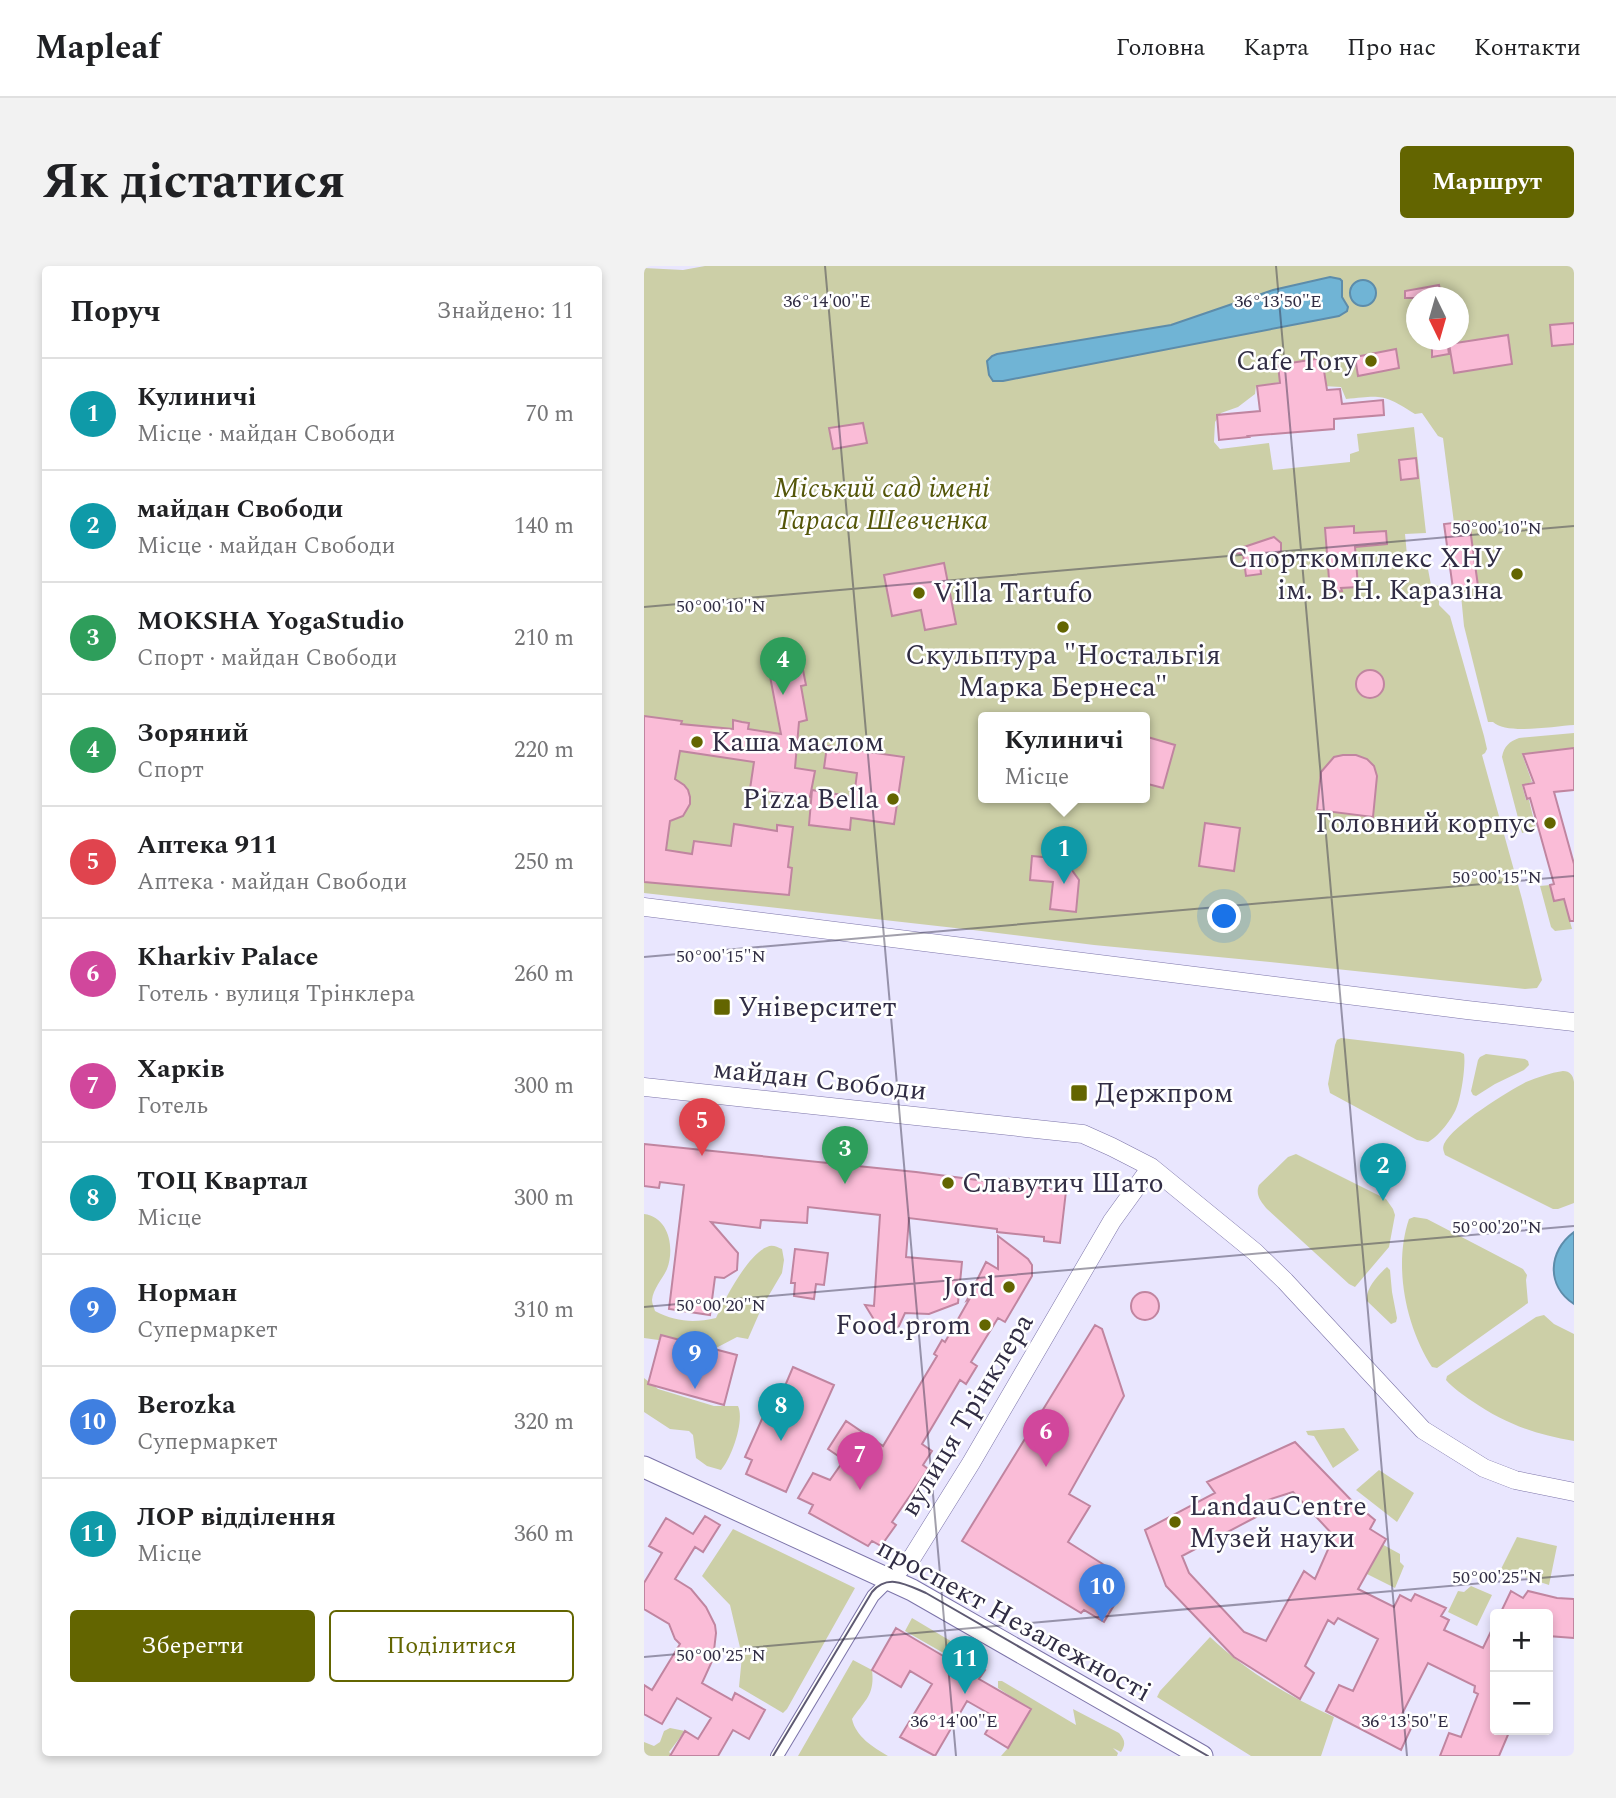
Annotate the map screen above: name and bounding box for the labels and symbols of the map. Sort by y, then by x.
north arrow [1406,287,1469,350]
text: 36°14'00"E [783,288,871,315]
text: 36°13'50"E [1234,288,1322,315]
place label: Cafe Tory [1236,340,1359,383]
marker: Cafe Tory [1363,353,1379,369]
park label: Міський сад імені Тараса Шевченка [774,467,990,542]
text: 50°00'10"N [1452,515,1542,542]
place label: Спорткомплекс ХНУ ім. В. Н. Каразіна [1228,537,1503,612]
marker: Спорткомплекс ХНУ ім. В. Н. Каразіна [1509,566,1525,582]
place label: Villa Tartufo [933,572,1093,615]
marker: Villa Tartufo [911,585,927,601]
text: 50°00'10"N [676,593,766,620]
marker: Скульптура "Ностальгія Марка Бернеса" [1055,619,1071,635]
place label: Скульптура "Ностальгія Марка Бернеса" [905,634,1221,709]
pin: 4 [760,637,806,695]
place label: Каша маслом [711,721,884,764]
marker: Каша маслом [689,734,705,750]
place label: Pizza Bella [742,778,879,821]
marker: Pizza Bella [885,791,901,807]
place label: Головний корпус [1315,802,1536,845]
marker: Головний корпус [1542,815,1558,831]
pin: 1 [1041,826,1087,884]
text: 50°00'15"N [1452,864,1542,891]
your location [1207,899,1241,933]
text: 50°00'15"N [676,943,766,970]
place label: Університет [738,986,896,1029]
marker: Університет [712,997,732,1017]
street label: майдан Свободи [711,1047,929,1113]
place label: Держпром [1095,1072,1233,1115]
marker: Держпром [1069,1083,1089,1103]
pin: 5 [679,1098,725,1156]
pin: 3 [822,1126,868,1184]
pin: 2 [1360,1143,1406,1201]
place label: Славутич Шато [962,1162,1164,1205]
marker: Славутич Шато [940,1175,956,1191]
text: 50°00'20"N [1452,1214,1542,1241]
place label: Jord [943,1266,995,1309]
marker: Jord [1001,1279,1017,1295]
text: 50°00'20"N [676,1292,766,1319]
place label: Food.prom [835,1304,971,1347]
street label: вулиця Трінклера [889,1305,1045,1525]
marker: Food.prom [977,1317,993,1333]
pin: 9 [672,1331,718,1389]
pin: 8 [758,1383,804,1441]
pin: 6 [1023,1409,1069,1467]
pin: 7 [837,1432,883,1490]
place label: LandauCentre Музей науки [1189,1485,1367,1560]
marker: LandauCentre Музей науки [1167,1514,1183,1530]
street label: проспект Незалежності [869,1526,1159,1714]
pin: 10 [1079,1564,1125,1622]
text: 50°00'25"N [1452,1564,1542,1591]
pin: 11 [942,1636,988,1694]
text: 50°00'25"N [676,1642,766,1669]
text: 36°14'00"E [910,1708,998,1735]
text: 36°13'50"E [1361,1708,1449,1735]

